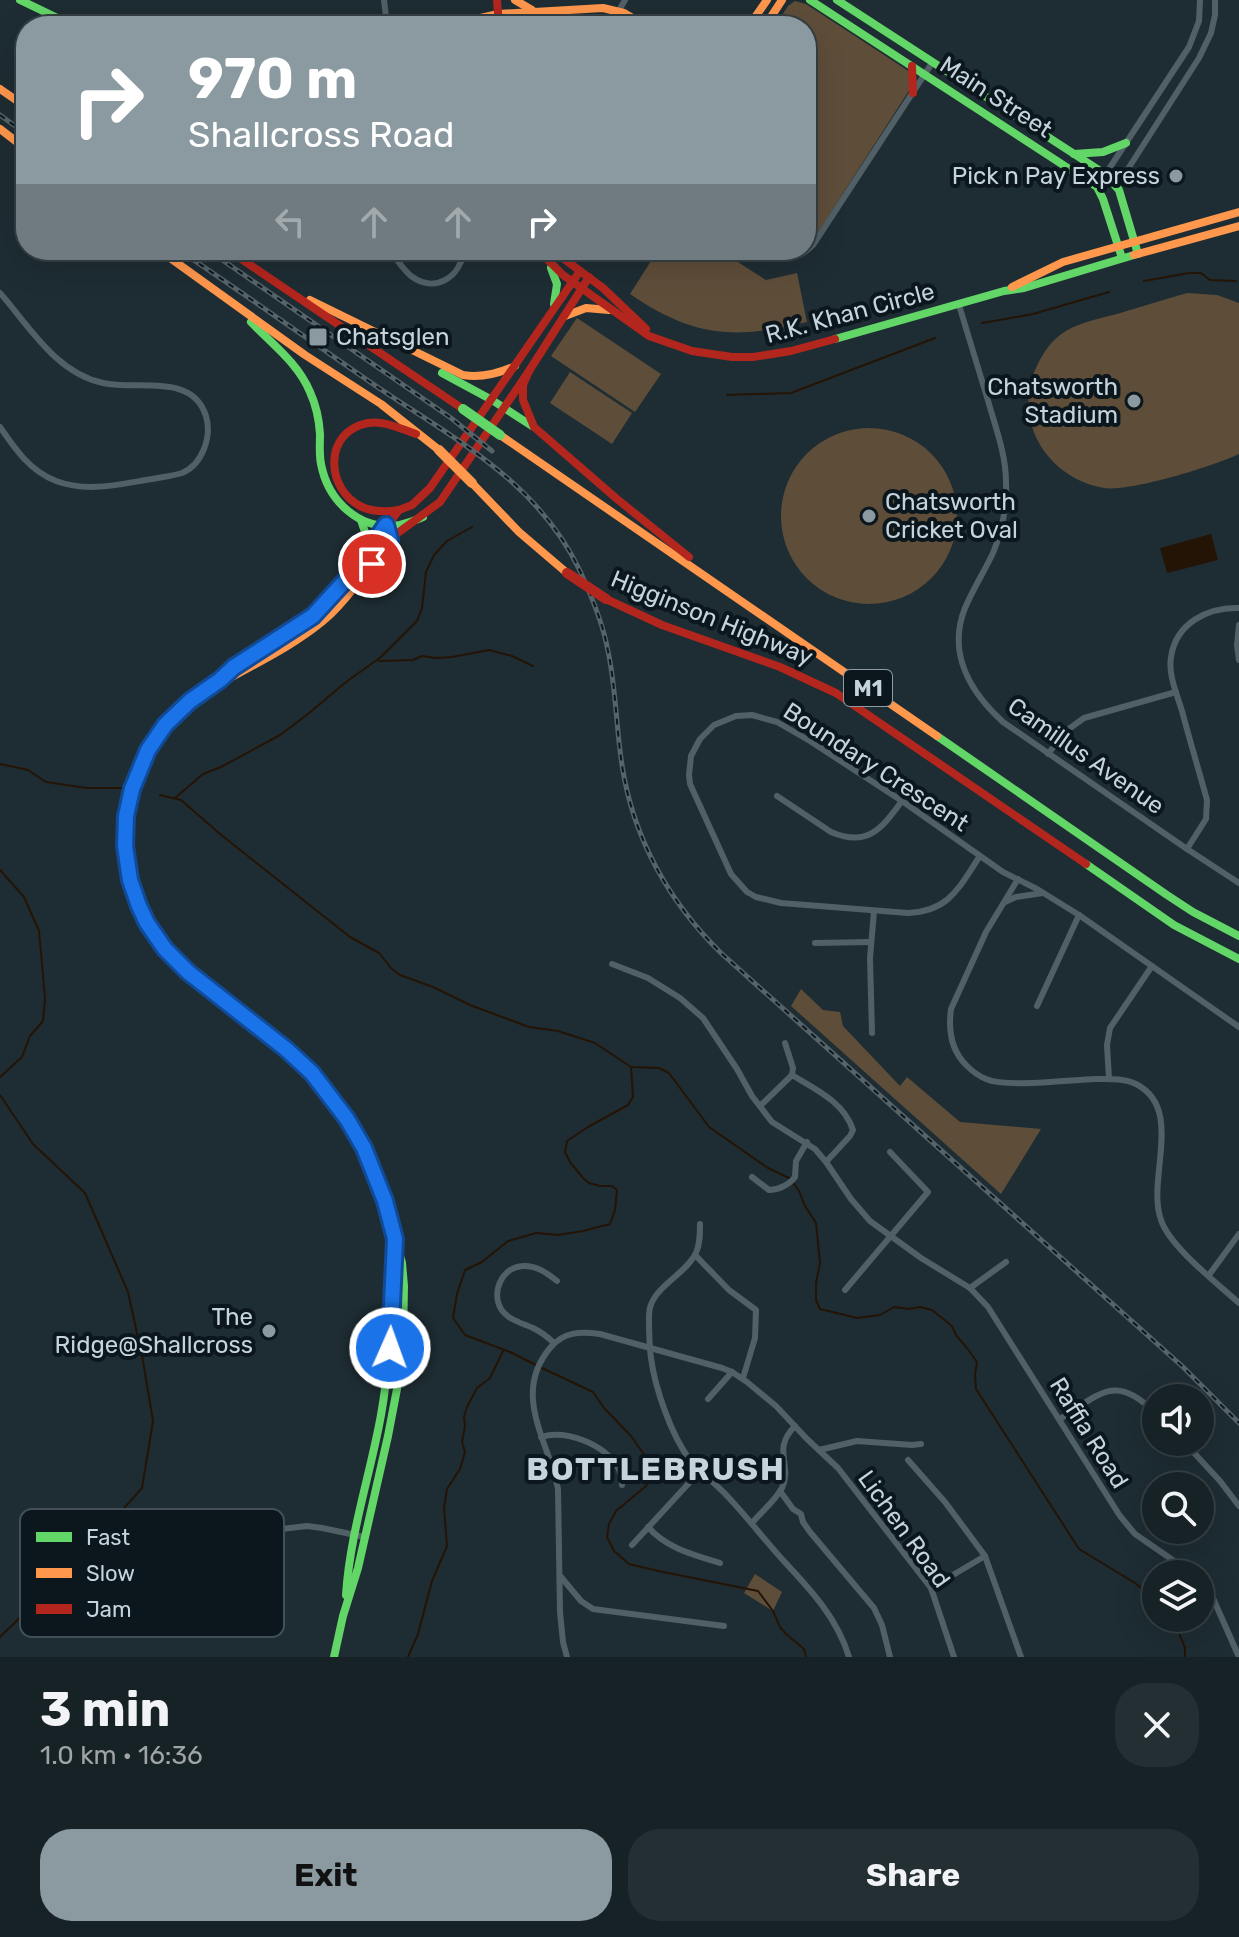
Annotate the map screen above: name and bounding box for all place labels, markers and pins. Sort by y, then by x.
place label: Pick n Pay Express [952,162,1160,190]
marker: Pick n Pay Express [1167,167,1185,185]
place label: Chatsglen [336,323,450,351]
marker: Chatsglen [307,326,329,348]
place label: Chatsworth Stadium [987,373,1118,429]
marker: Chatsworth Stadium [1125,392,1143,410]
place label: Chatsworth Cricket Oval [885,488,1018,544]
marker: Chatsworth Cricket Oval [860,507,878,525]
pin [338,530,406,598]
place label: The Ridge@Shallcross [55,1303,253,1359]
marker: The Ridge@Shallcross [260,1322,278,1340]

